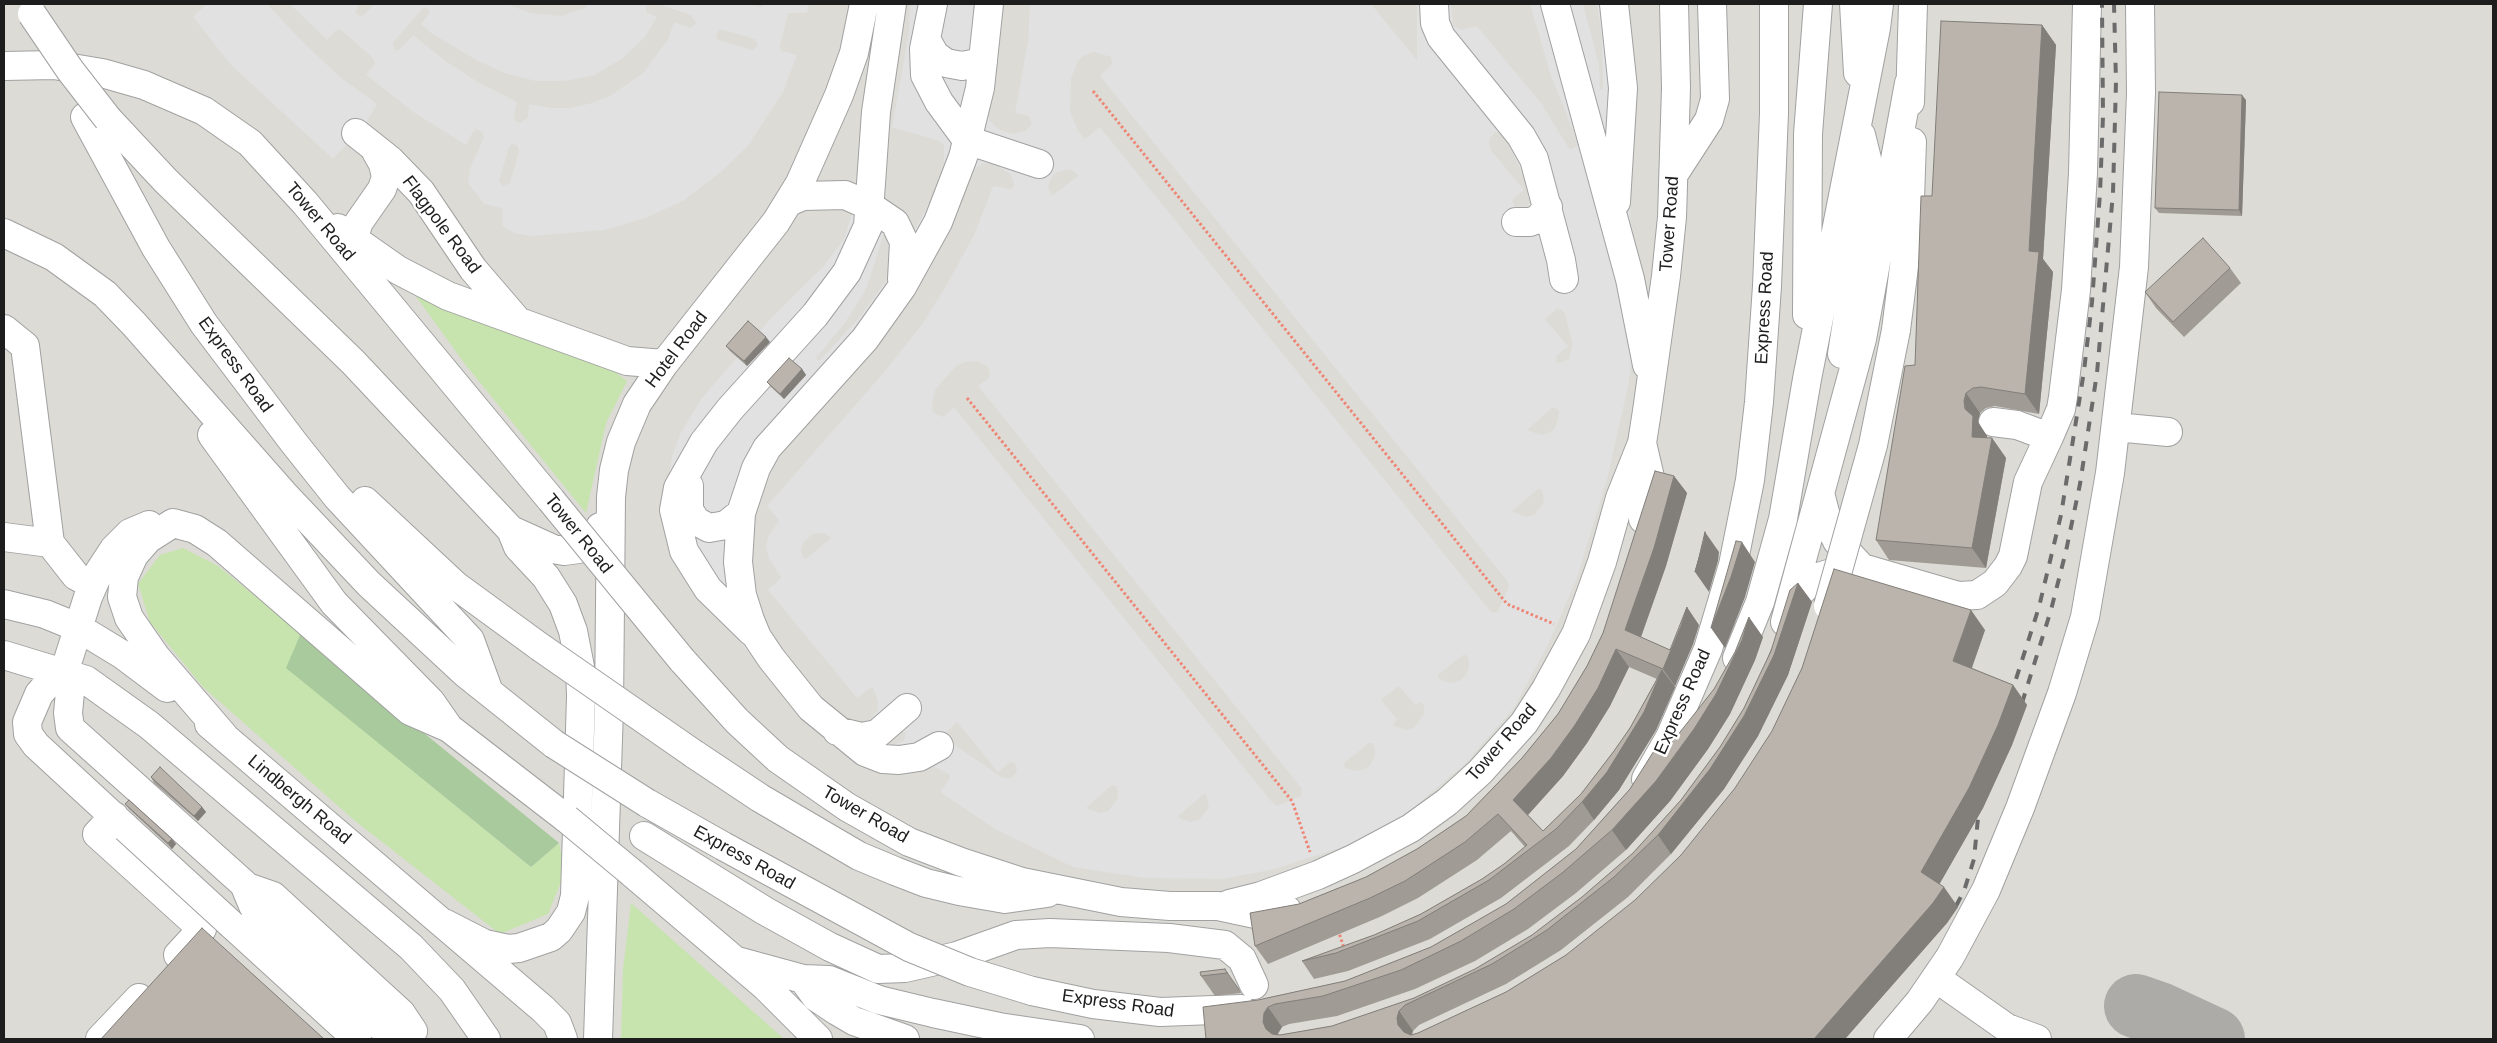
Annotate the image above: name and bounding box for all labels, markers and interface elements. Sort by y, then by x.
street label: Flagpole Road [397,172,485,278]
street label: Tower Road [1656,175,1684,273]
street label: Tower Road [281,178,359,266]
street label: Express Road [1751,251,1779,365]
street label: Hotel Road [641,308,713,392]
street label: Express Road [193,313,277,417]
street label: Tower Road [539,490,617,578]
street label: Express Road [1650,646,1716,758]
street label: Tower Road [1462,700,1542,786]
street label: Lindbergh Road [243,751,355,849]
street label: Tower Road [818,782,912,848]
street label: Express Road [689,821,799,895]
street label: Express Road [1061,985,1175,1023]

